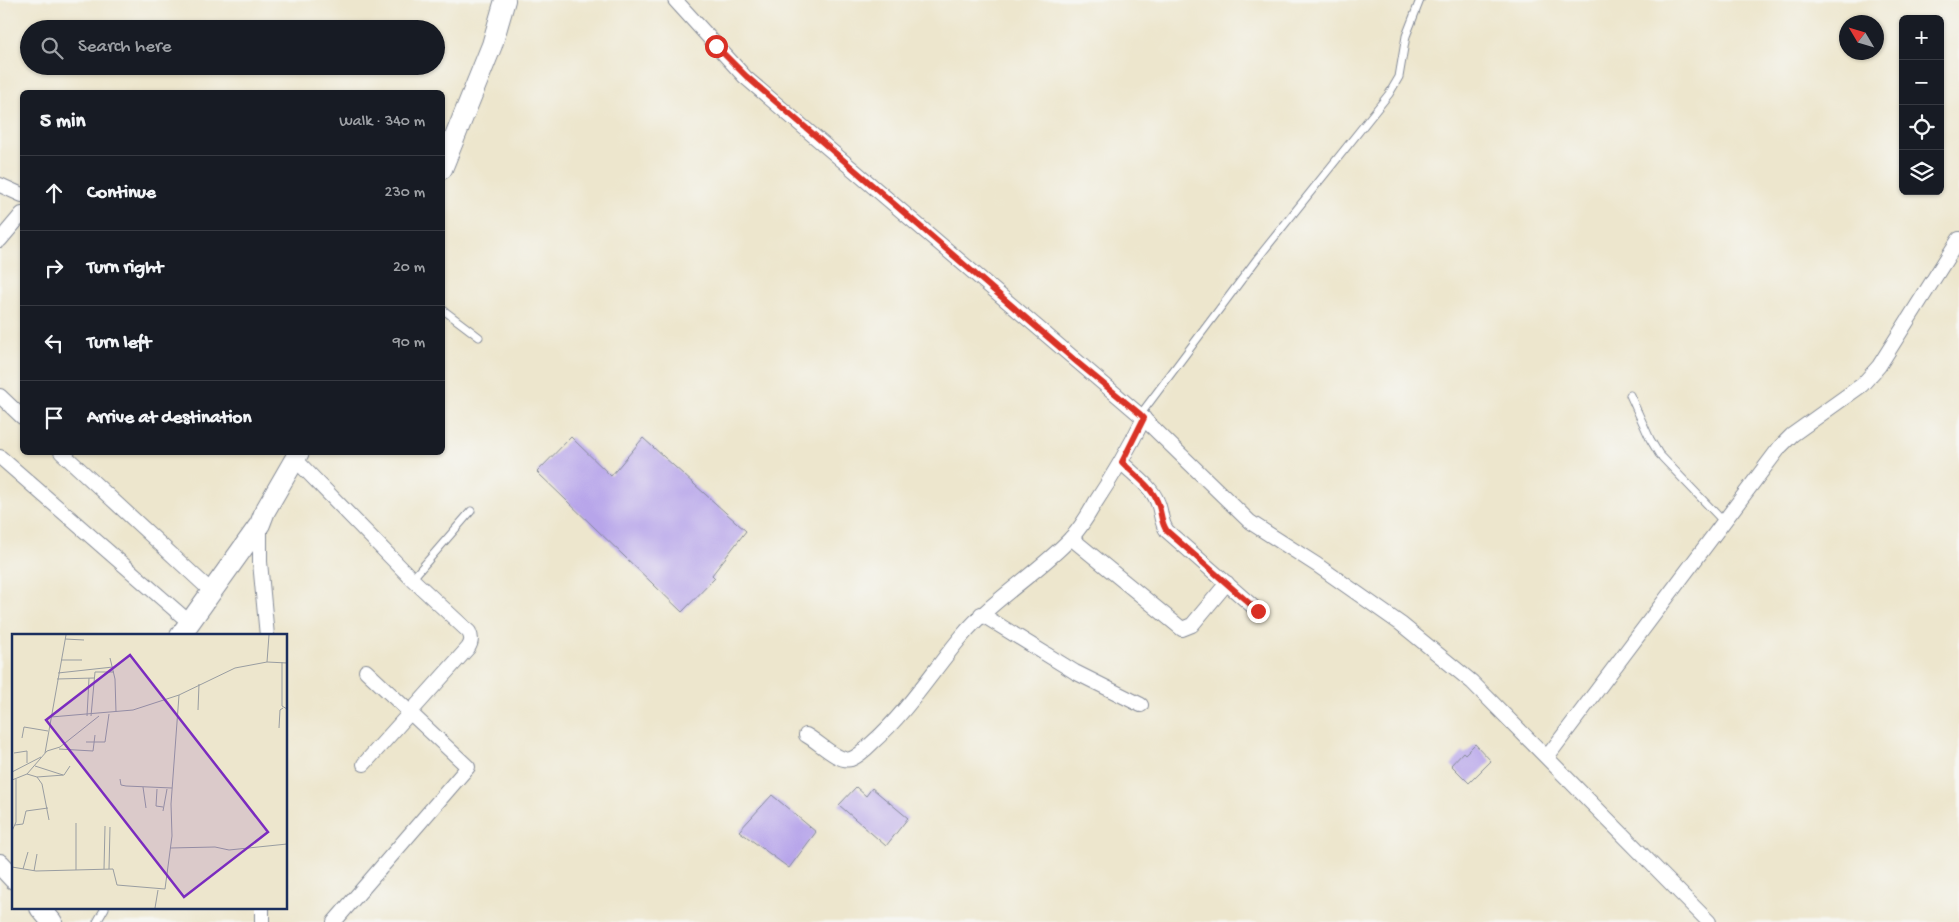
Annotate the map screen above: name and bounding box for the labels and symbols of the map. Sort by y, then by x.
north arrow [1839,15,1884,60]
route start [705,35,728,58]
route end [1247,600,1270,623]
inset map [12,634,288,910]

